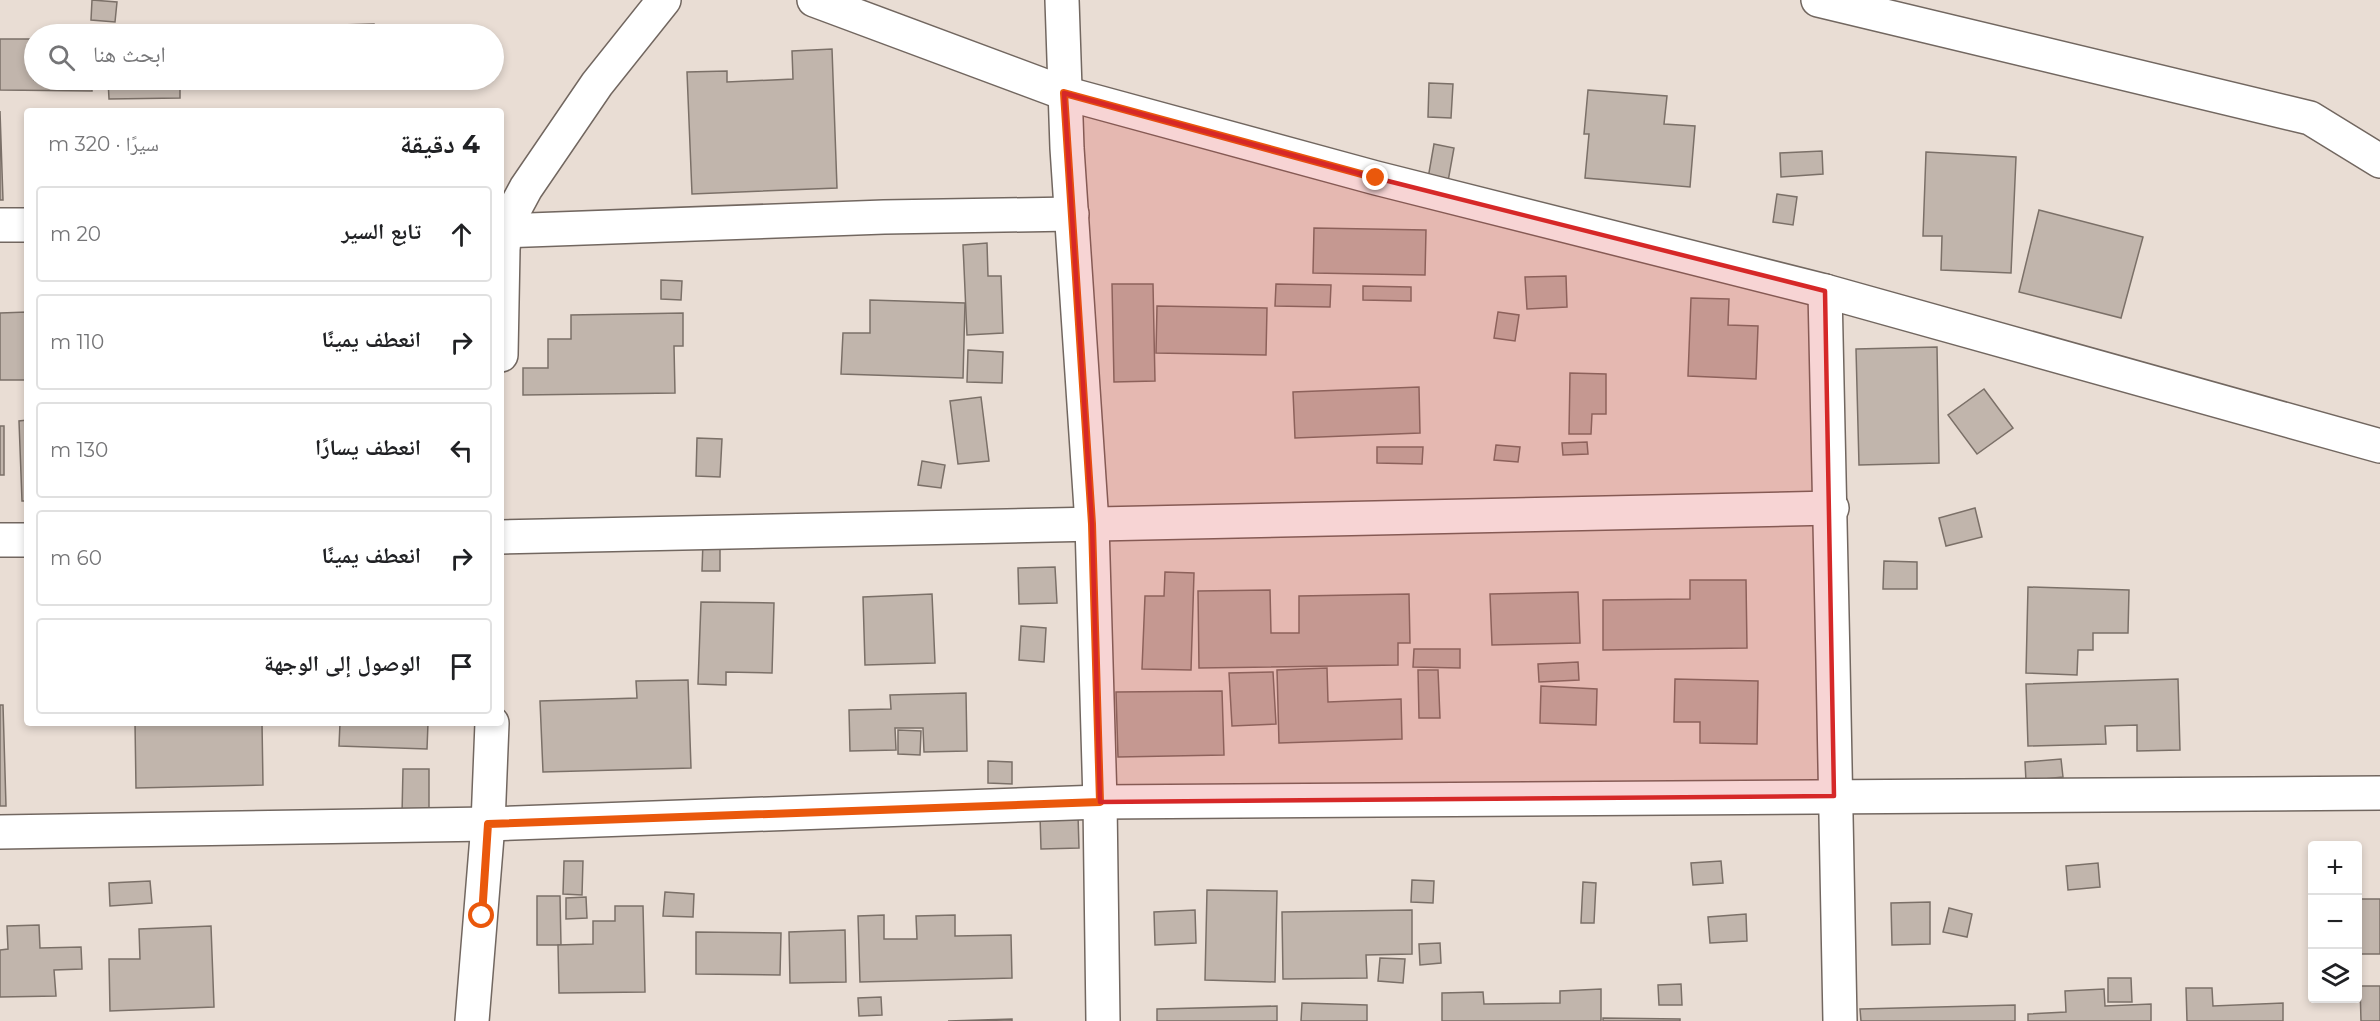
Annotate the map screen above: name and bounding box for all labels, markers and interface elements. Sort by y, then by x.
search box [24,24,504,90]
icon: search [45,41,78,74]
text: ابحث هنا [93,41,166,68]
text: 4 دقيقة [400,128,480,160]
text: سيرًا · 320 m [48,132,159,156]
route end [1362,164,1388,190]
text: تابع السير [341,218,421,245]
icon: ahead [445,218,478,251]
text: 20 m [50,222,101,246]
text: انعطف يمينًا [321,326,421,353]
icon: right [445,326,478,359]
text: 110 m [50,330,104,354]
text: انعطف يسارًا [315,434,421,461]
icon: left [445,434,478,467]
text: 130 m [50,438,108,462]
text: انعطف يمينًا [321,542,421,569]
icon: right [445,542,478,575]
text: 60 m [50,546,102,570]
text: الوصول إلى الوجهة [264,650,421,677]
icon: arrive [445,650,478,683]
map controls [2308,841,2362,1003]
button: + [2308,841,2362,895]
button: − [2308,895,2362,949]
route start [468,902,494,928]
button: layers [2308,949,2362,1003]

